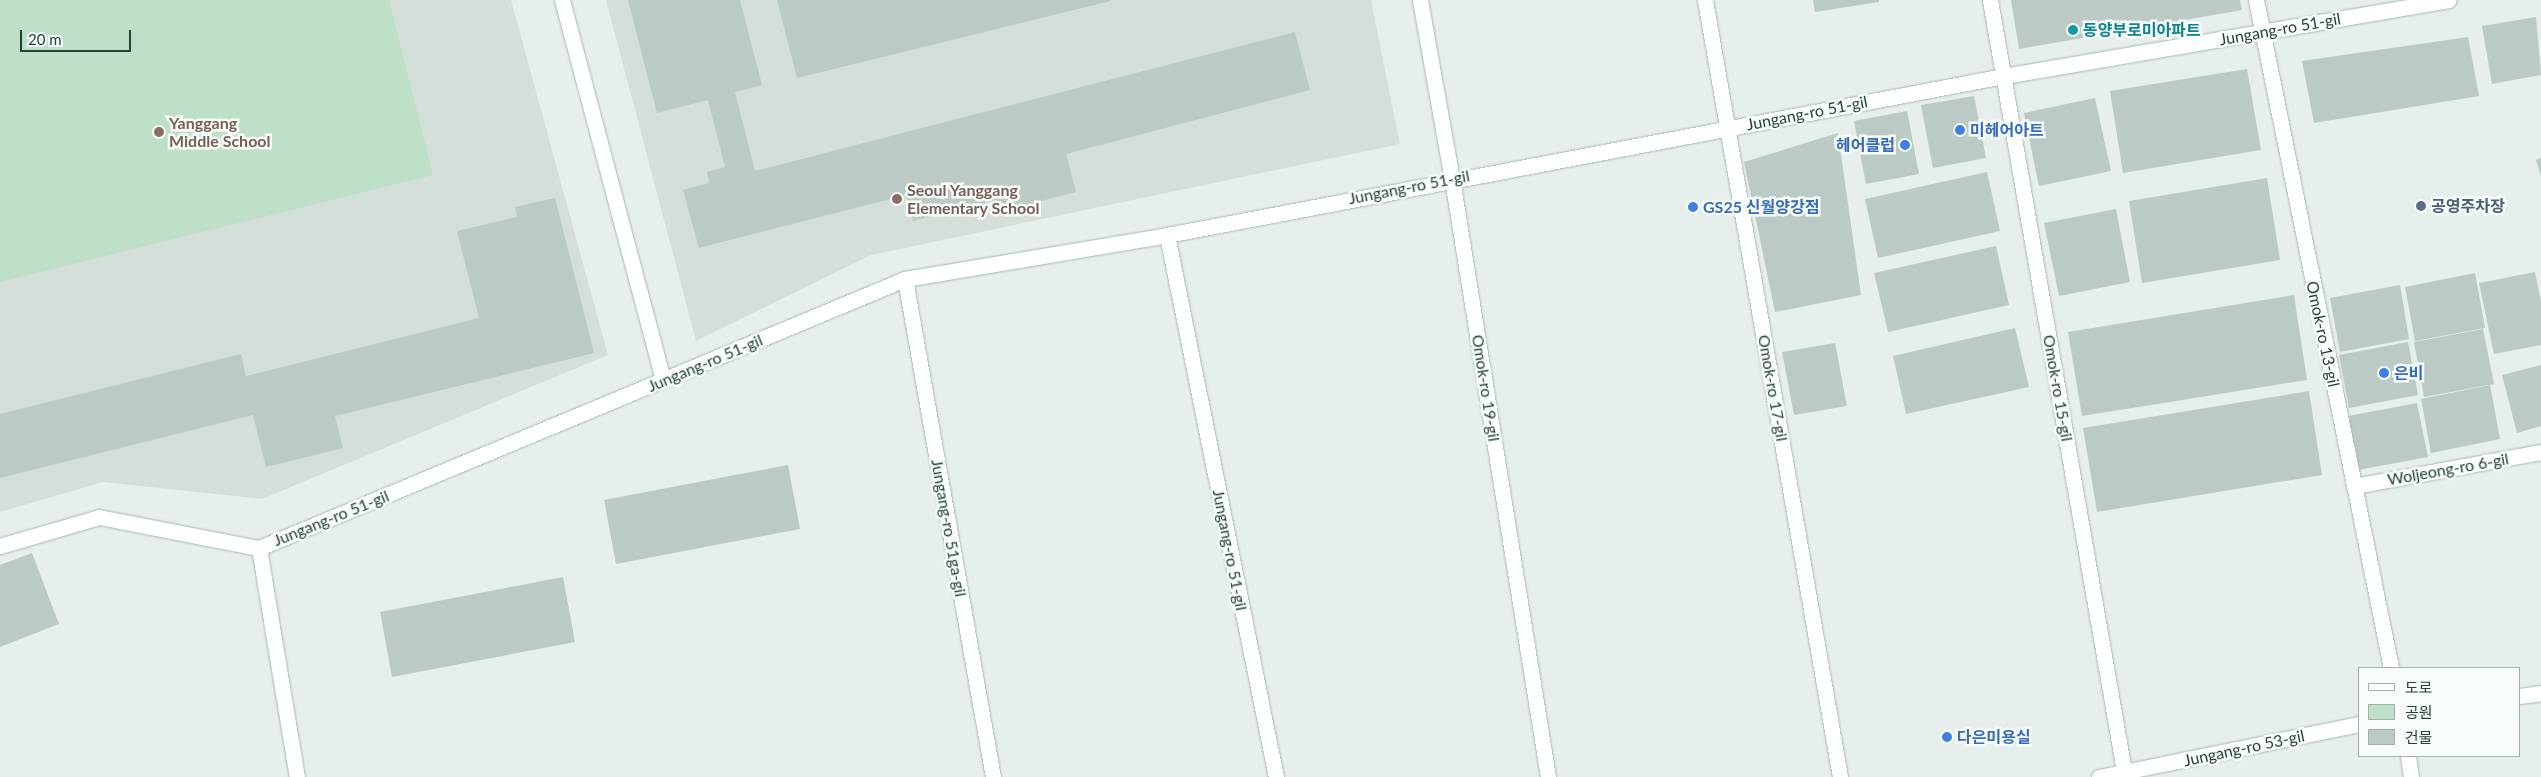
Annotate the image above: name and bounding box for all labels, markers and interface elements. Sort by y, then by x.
street label: Jungang-ro 51-gil [2218,9,2342,49]
scale bar [22,20,134,52]
place label: 동양부로미아파트 [2083,20,2201,40]
marker: 동양부로미아파트 [2067,24,2079,36]
text: 20 m [28,30,62,48]
street label: Jungang-ro 51-gil [1745,92,1869,134]
place label: Yanggang Middle School [169,113,270,151]
place label: 미헤어아트 [1970,120,2044,140]
marker: 미헤어아트 [1954,124,1966,136]
marker: Yanggang Middle School [153,126,165,138]
place label: 헤어클럽 [1836,135,1895,155]
marker: 헤어클럽 [1899,139,1911,151]
street label: Jungang-ro 51-gil [1347,166,1471,208]
place label: Seoul Yanggang Elementary School [907,180,1040,218]
marker: Seoul Yanggang Elementary School [891,193,903,205]
place label: 공영주차장 [2431,196,2505,216]
place label: GS25 신월양강점 [1703,197,1819,217]
marker: 공영주차장 [2415,200,2427,212]
marker: GS25 신월양강점 [1687,201,1699,213]
street label: Omok-ro 13-gil [2302,279,2344,389]
street label: Jungang-ro 51-gil [645,330,765,396]
street label: Omok-ro 19-gil [1468,333,1504,443]
street label: Omok-ro 17-gil [1754,333,1792,443]
street label: Omok-ro 15-gil [2039,333,2077,443]
place label: 은비 [2394,363,2423,383]
marker: 은비 [2378,367,2390,379]
street label: Woljeong-ro 6-gil [2386,449,2510,489]
street label: Jungang-ro 51ga-gil [927,458,971,598]
street label: Jungang-ro 51-gil [270,486,392,550]
street label: Jungang-ro 51-gil [1209,488,1251,612]
legend [2358,667,2521,757]
text: 도로 [2405,678,2433,696]
text: 공원 [2405,703,2433,721]
street label: Jungang-ro 53-gil [2182,726,2306,770]
place label: 다은미용실 [1957,727,2031,747]
text: 건물 [2405,728,2433,746]
marker: 다은미용실 [1941,731,1953,743]

